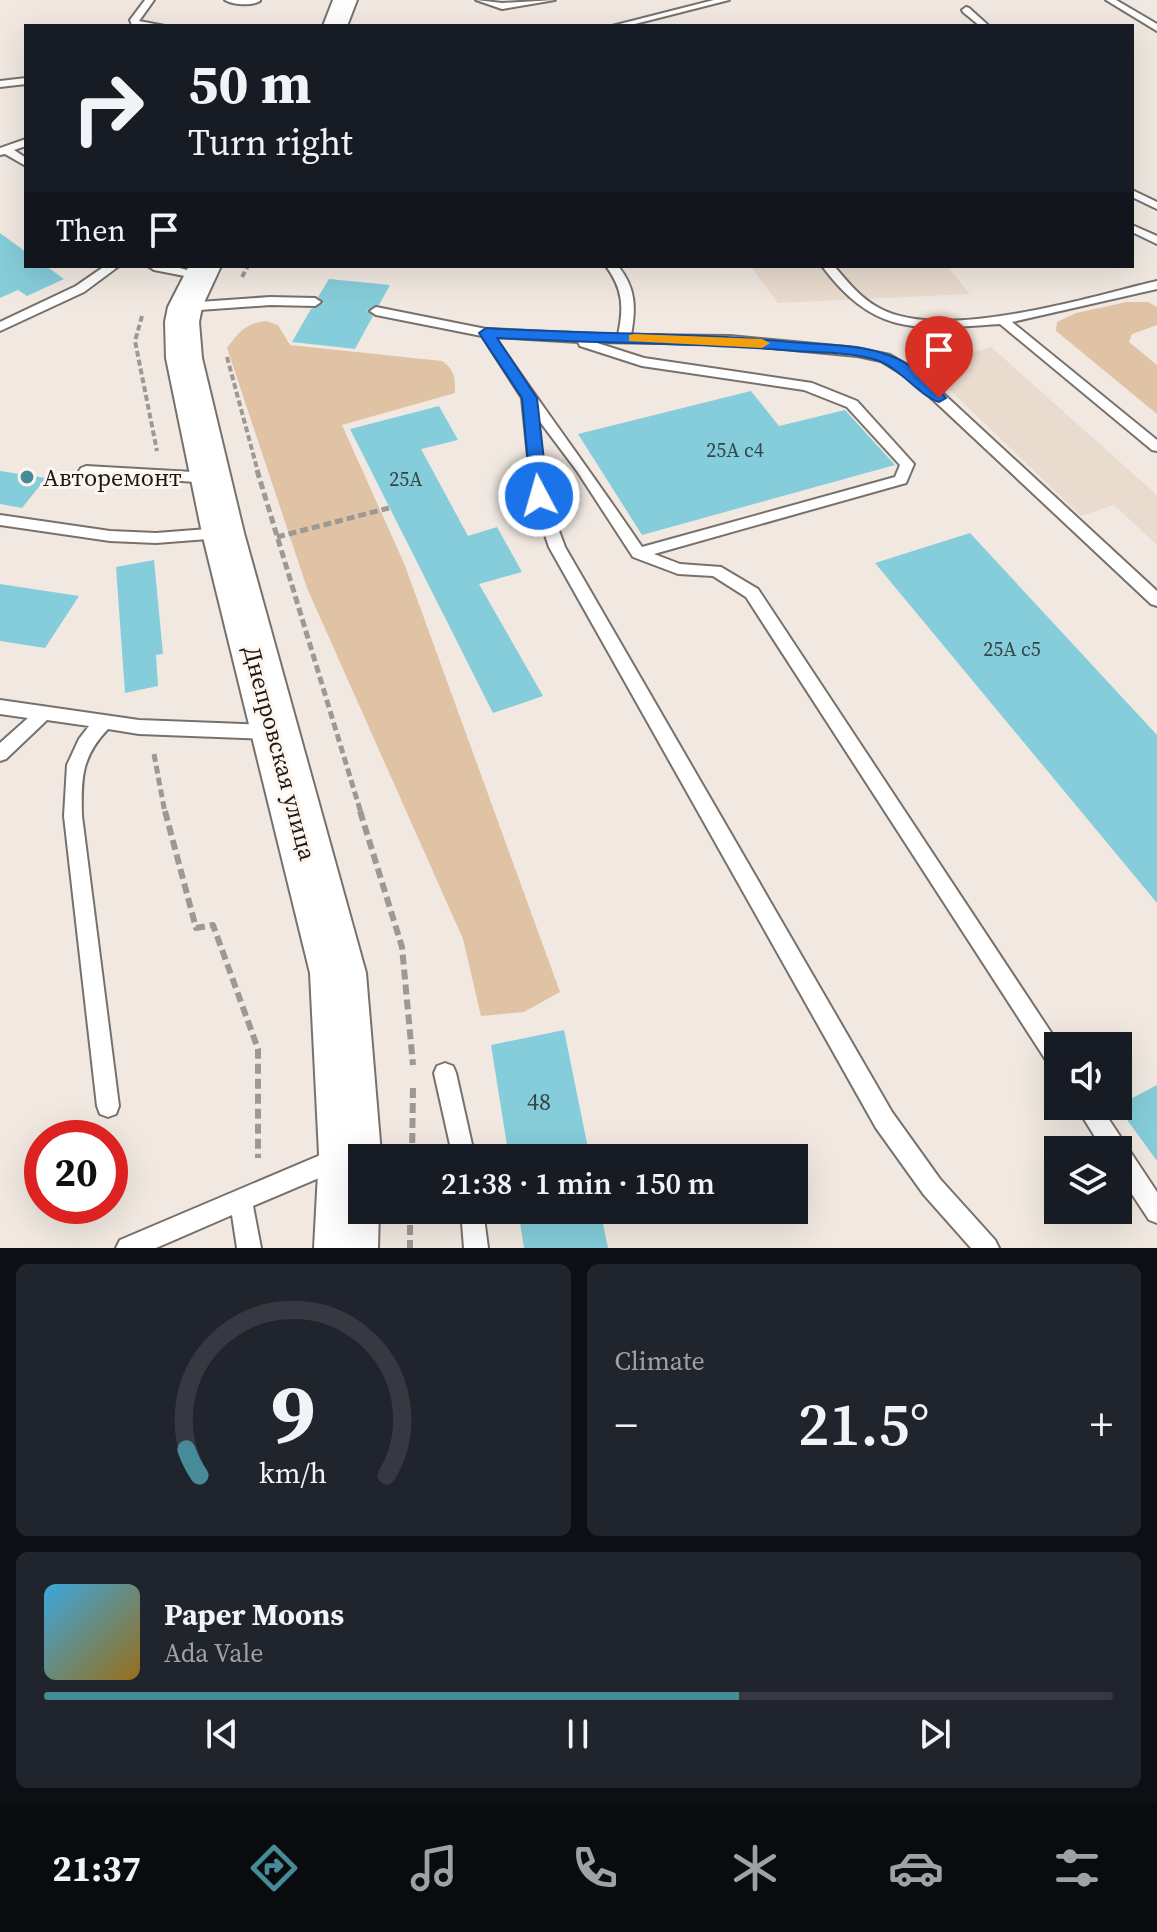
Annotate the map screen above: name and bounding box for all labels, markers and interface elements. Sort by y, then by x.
text: 50 m [188,45,311,122]
icon: right [56,56,160,160]
text: Turn right [188,118,353,167]
icon: arrive [142,208,186,252]
text: Then [56,210,126,251]
pin [905,316,973,398]
icon: arrive [917,328,961,372]
house number: 25А с4 [706,436,764,464]
position arrow [497,454,581,538]
place label: Авторемонт [43,461,182,494]
house number: 25А [389,465,423,493]
marker: Авторемонт [18,468,36,486]
house number: 25А с5 [983,635,1041,663]
street label: Днепровская улица [235,642,325,865]
map controls [1044,1032,1132,1224]
button: sound [1044,1032,1132,1120]
house number: 48 [527,1085,551,1118]
speed limit sign: 20 [24,1120,128,1224]
button: layers [1044,1136,1132,1224]
text: 21:38 · 1 min · 150 m [441,1163,715,1204]
text: Climate [615,1343,705,1379]
text: 9 [271,1356,316,1470]
text: 21.5° [798,1383,929,1465]
text: − [615,1394,638,1455]
text: + [1090,1394,1113,1455]
text: km/h [259,1453,327,1493]
text: Paper Moons [164,1594,344,1635]
text: Ada Vale [164,1635,263,1671]
icon: previous [200,1712,244,1756]
icon: pause [556,1712,600,1756]
icon: next [913,1712,957,1756]
icon: directions [246,1840,302,1896]
icon: music [406,1840,462,1896]
icon: phone [567,1840,623,1896]
icon: climate [727,1840,783,1896]
icon: car [888,1840,944,1896]
icon: filters [1049,1840,1105,1896]
text: 21:37 [52,1844,141,1893]

